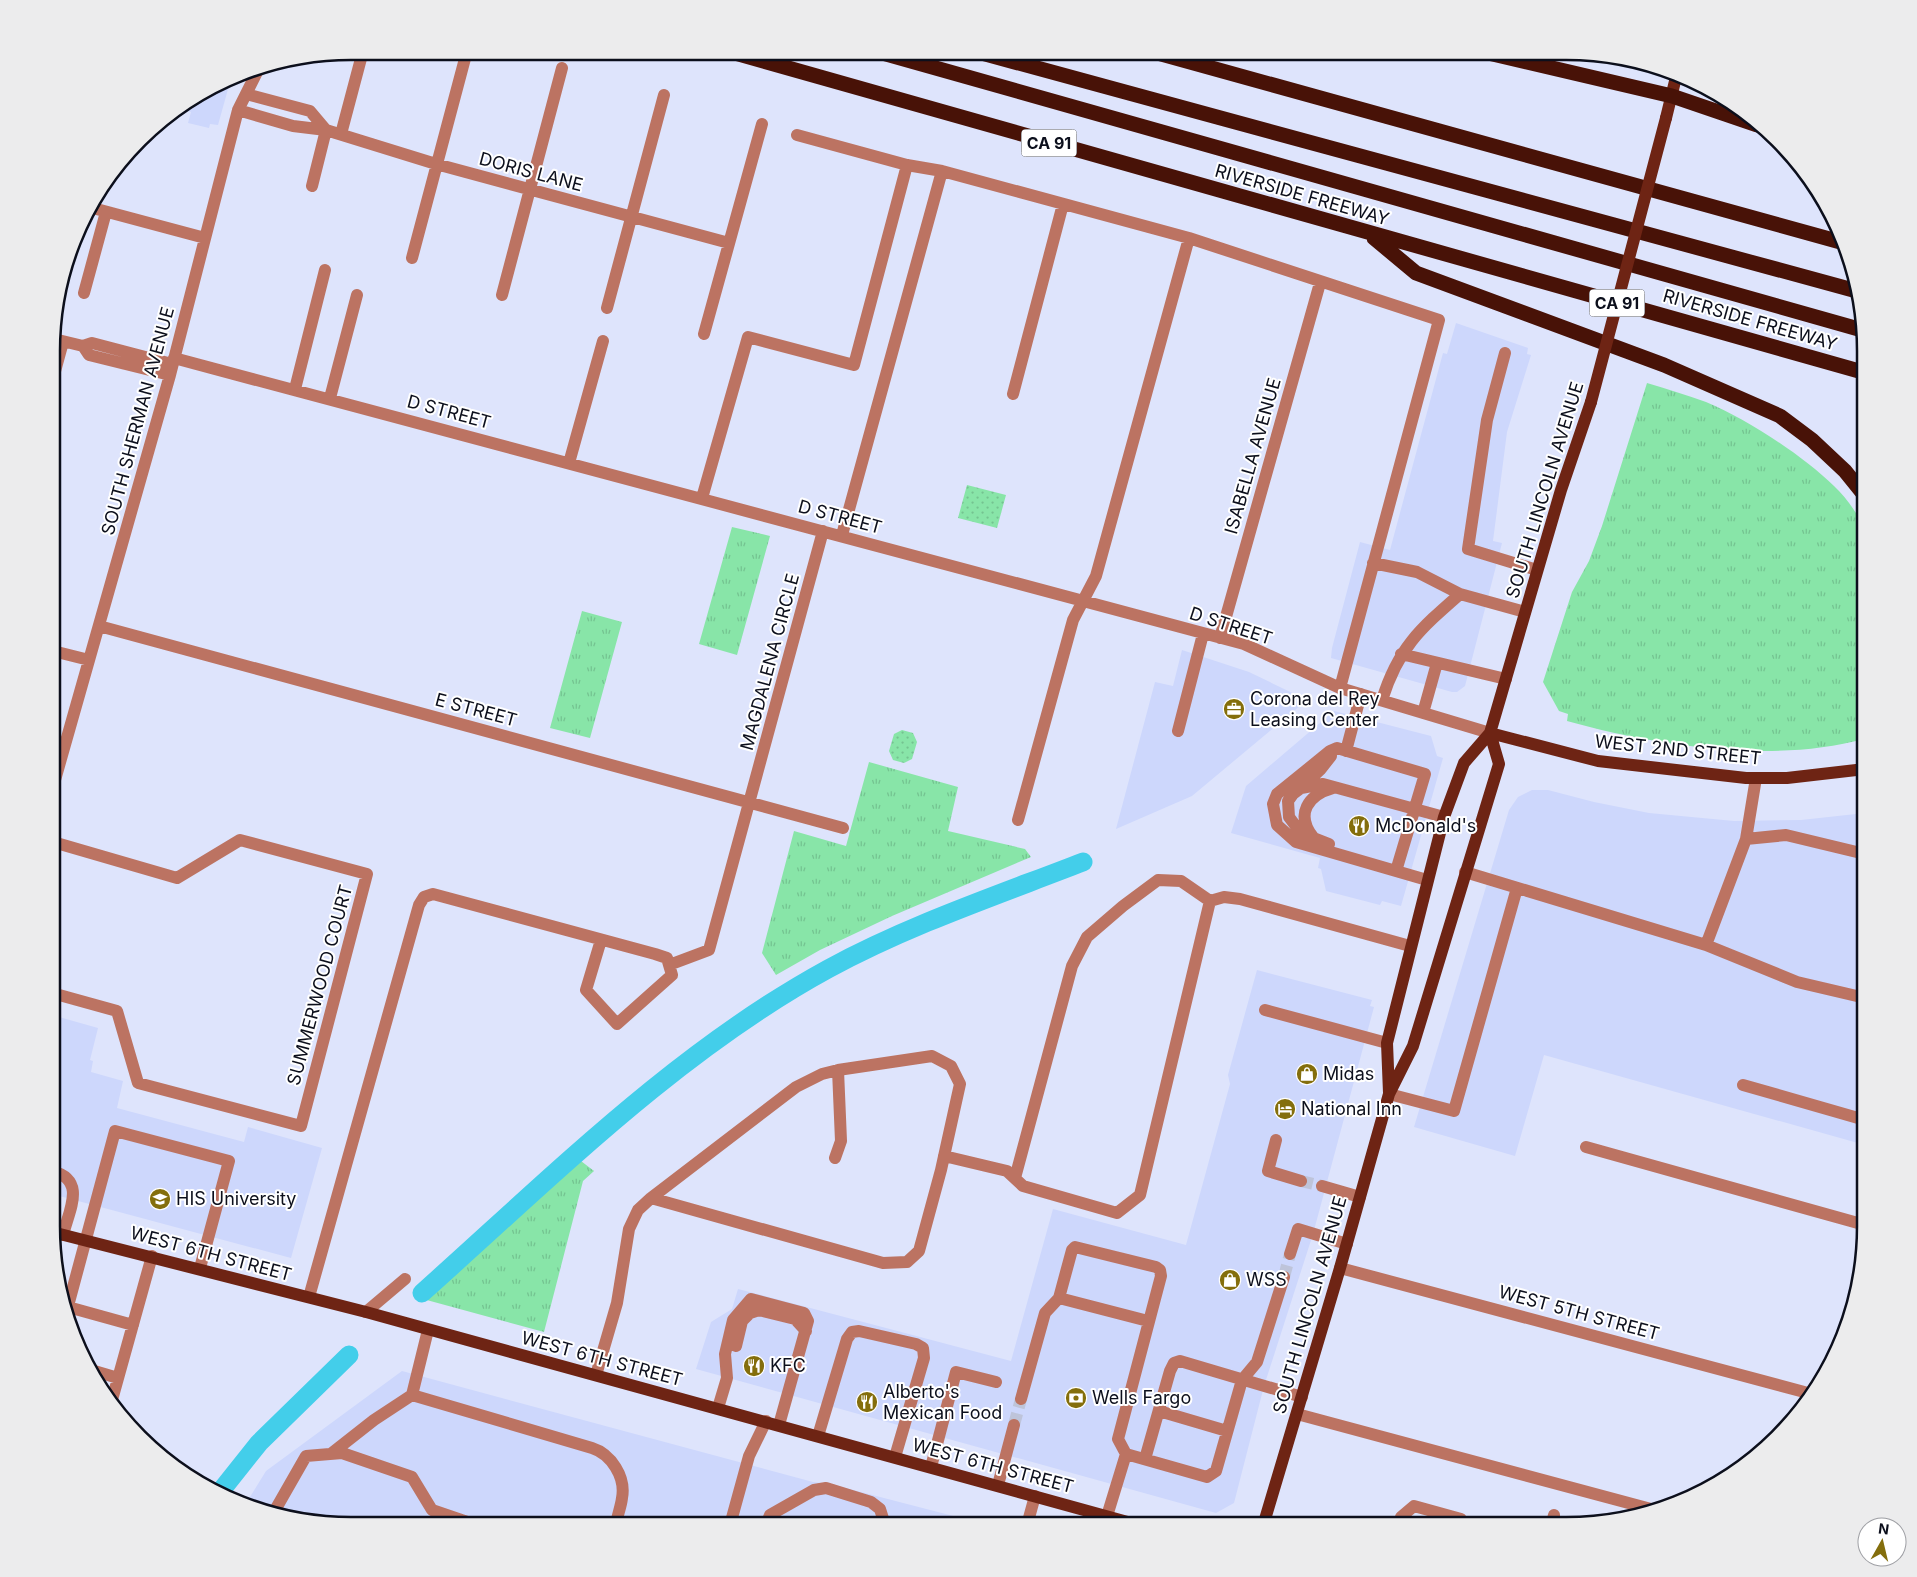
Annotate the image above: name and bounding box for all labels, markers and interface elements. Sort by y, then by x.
road number: CA 91 [1022,130,1076,156]
street label: DORIS LANE [477,148,585,195]
street label: RIVERSIDE FREEWAY [1213,160,1392,229]
street label: RIVERSIDE FREEWAY [1661,285,1840,354]
road number: CA 91 [1590,290,1644,316]
street label: SOUTH SHERMAN AVENUE [97,304,178,537]
street label: ISABELLA AVENUE [1220,375,1285,536]
street label: SOUTH LINCOLN AVENUE [1502,379,1587,601]
street label: D STREET [405,390,493,433]
street label: D STREET [796,495,884,538]
street label: MAGDALENA CIRCLE [736,571,803,753]
street label: D STREET [1187,602,1275,649]
place label: Corona del Rey Leasing Center [1250,688,1380,730]
street label: E STREET [433,689,519,731]
office icon: Corona del Rey Leasing Center [1222,697,1246,721]
street label: WEST 2ND STREET [1594,730,1762,769]
restaurant icon: McDonald's [1347,814,1371,838]
place label: McDonald's [1375,815,1476,836]
street label: SUMMERWOOD COURT [283,882,356,1087]
shop icon: Midas [1295,1062,1319,1086]
place label: Midas [1323,1063,1374,1084]
hotel icon: National Inn [1273,1097,1297,1121]
place label: National Inn [1301,1098,1402,1119]
school or university icon: HIS University [148,1187,172,1211]
place label: HIS University [176,1188,296,1209]
street label: SOUTH LINCOLN AVENUE [1268,1194,1351,1416]
street label: WEST 6TH STREET [128,1222,294,1285]
shop icon: WSS [1218,1268,1242,1292]
place label: WSS [1246,1269,1287,1290]
street label: WEST 5TH STREET [1496,1281,1662,1344]
street label: WEST 6TH STREET [519,1327,685,1390]
restaurant icon: KFC [742,1354,766,1378]
place label: KFC [770,1355,806,1376]
place label: Alberto's Mexican Food [883,1381,1002,1423]
bank icon: Wells Fargo [1064,1386,1088,1410]
place label: Wells Fargo [1092,1387,1191,1408]
restaurant icon: Alberto's Mexican Food [855,1390,879,1414]
street label: WEST 6TH STREET [910,1434,1076,1497]
north arrow [1857,1517,1907,1567]
text: N [1877,1519,1890,1538]

